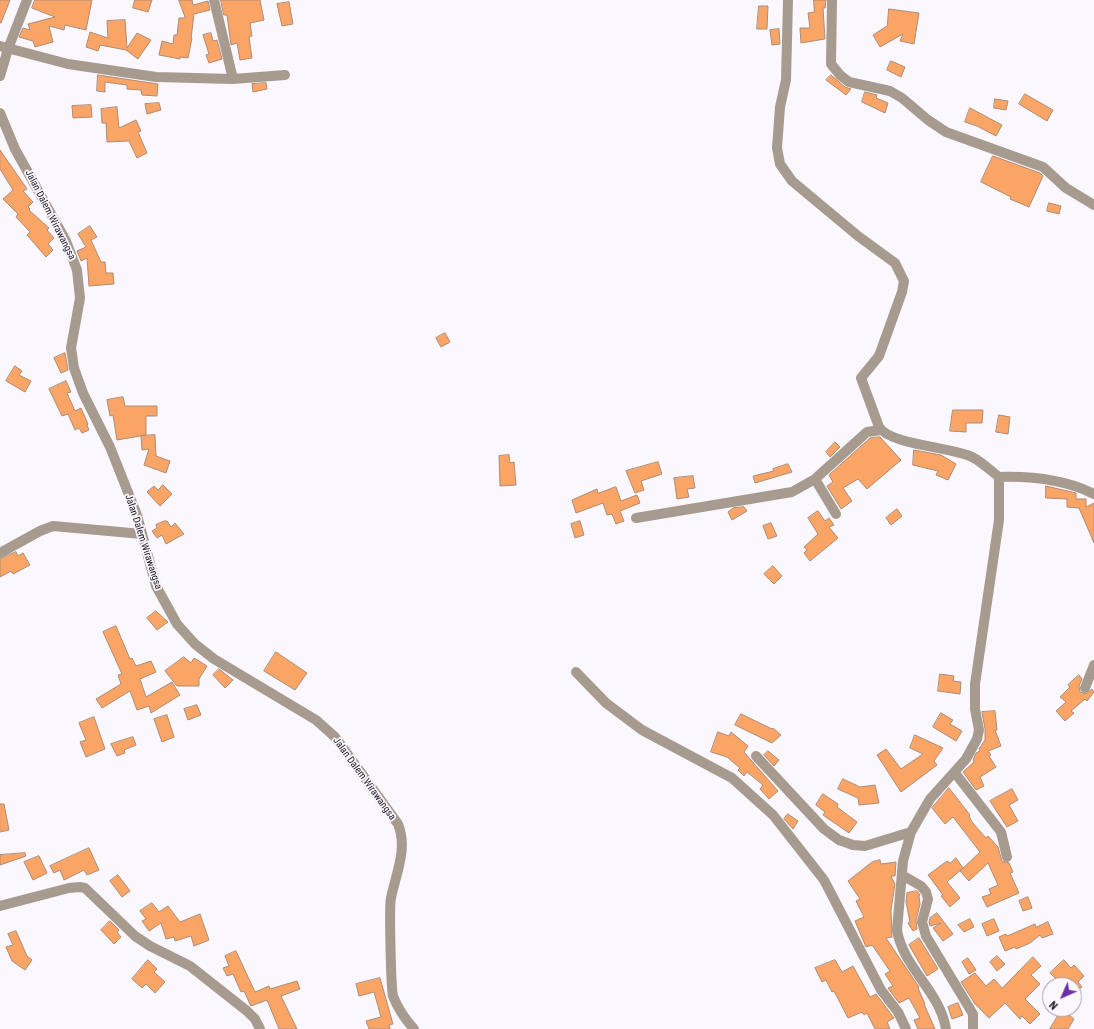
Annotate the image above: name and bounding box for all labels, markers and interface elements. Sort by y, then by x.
street label: Jalan Dalem Wirawangsa [22,168,78,262]
street label: Jalan Dalem Wirawangsa [122,493,164,591]
street label: Jalan Dalem Wirawangsa [330,735,398,823]
north arrow [1042,977,1082,1017]
text: N [1047,998,1061,1012]

